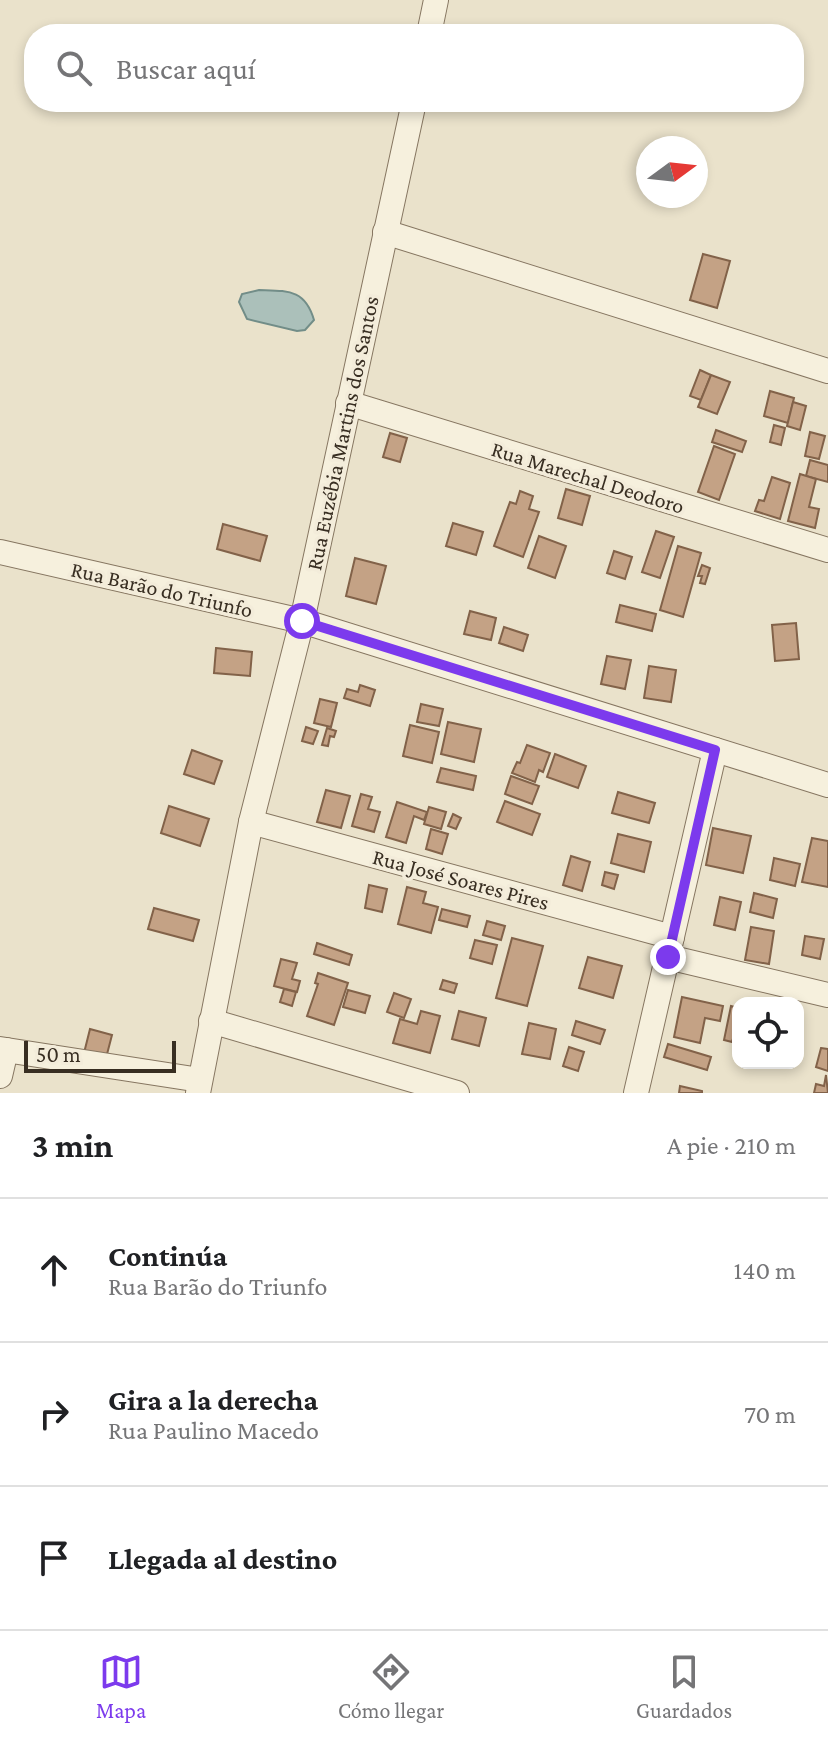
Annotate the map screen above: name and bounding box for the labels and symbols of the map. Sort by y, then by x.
north arrow [636,136,708,208]
street label: Rua Euzébia Martins dos Santos [301,294,384,573]
street label: Rua Marechal Deodoro [488,436,687,519]
street label: Rua Barão do Triunfo [69,556,255,623]
route start [284,603,320,639]
street label: Rua José Soares Pires [370,844,552,915]
route end [650,939,686,975]
scale bar [24,1037,176,1073]

